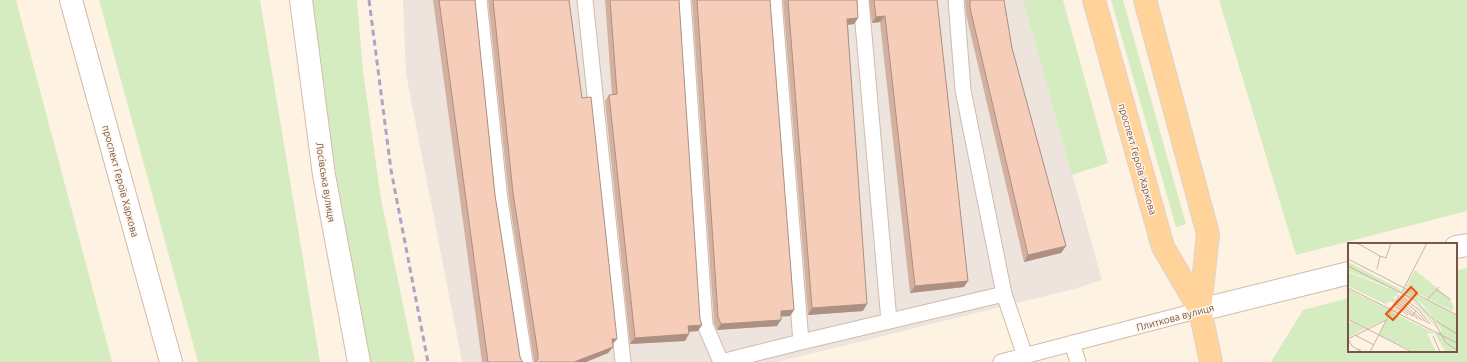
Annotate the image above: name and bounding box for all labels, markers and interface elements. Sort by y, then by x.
street label: проспект Героїв Харкова [1116,102,1159,216]
street label: проспект Героїв Харкова [100,124,141,238]
street label: Лосівська вулиця [314,141,337,223]
inset map [1348,243,1457,352]
street label: Плиткова вулиця [1135,302,1215,333]

